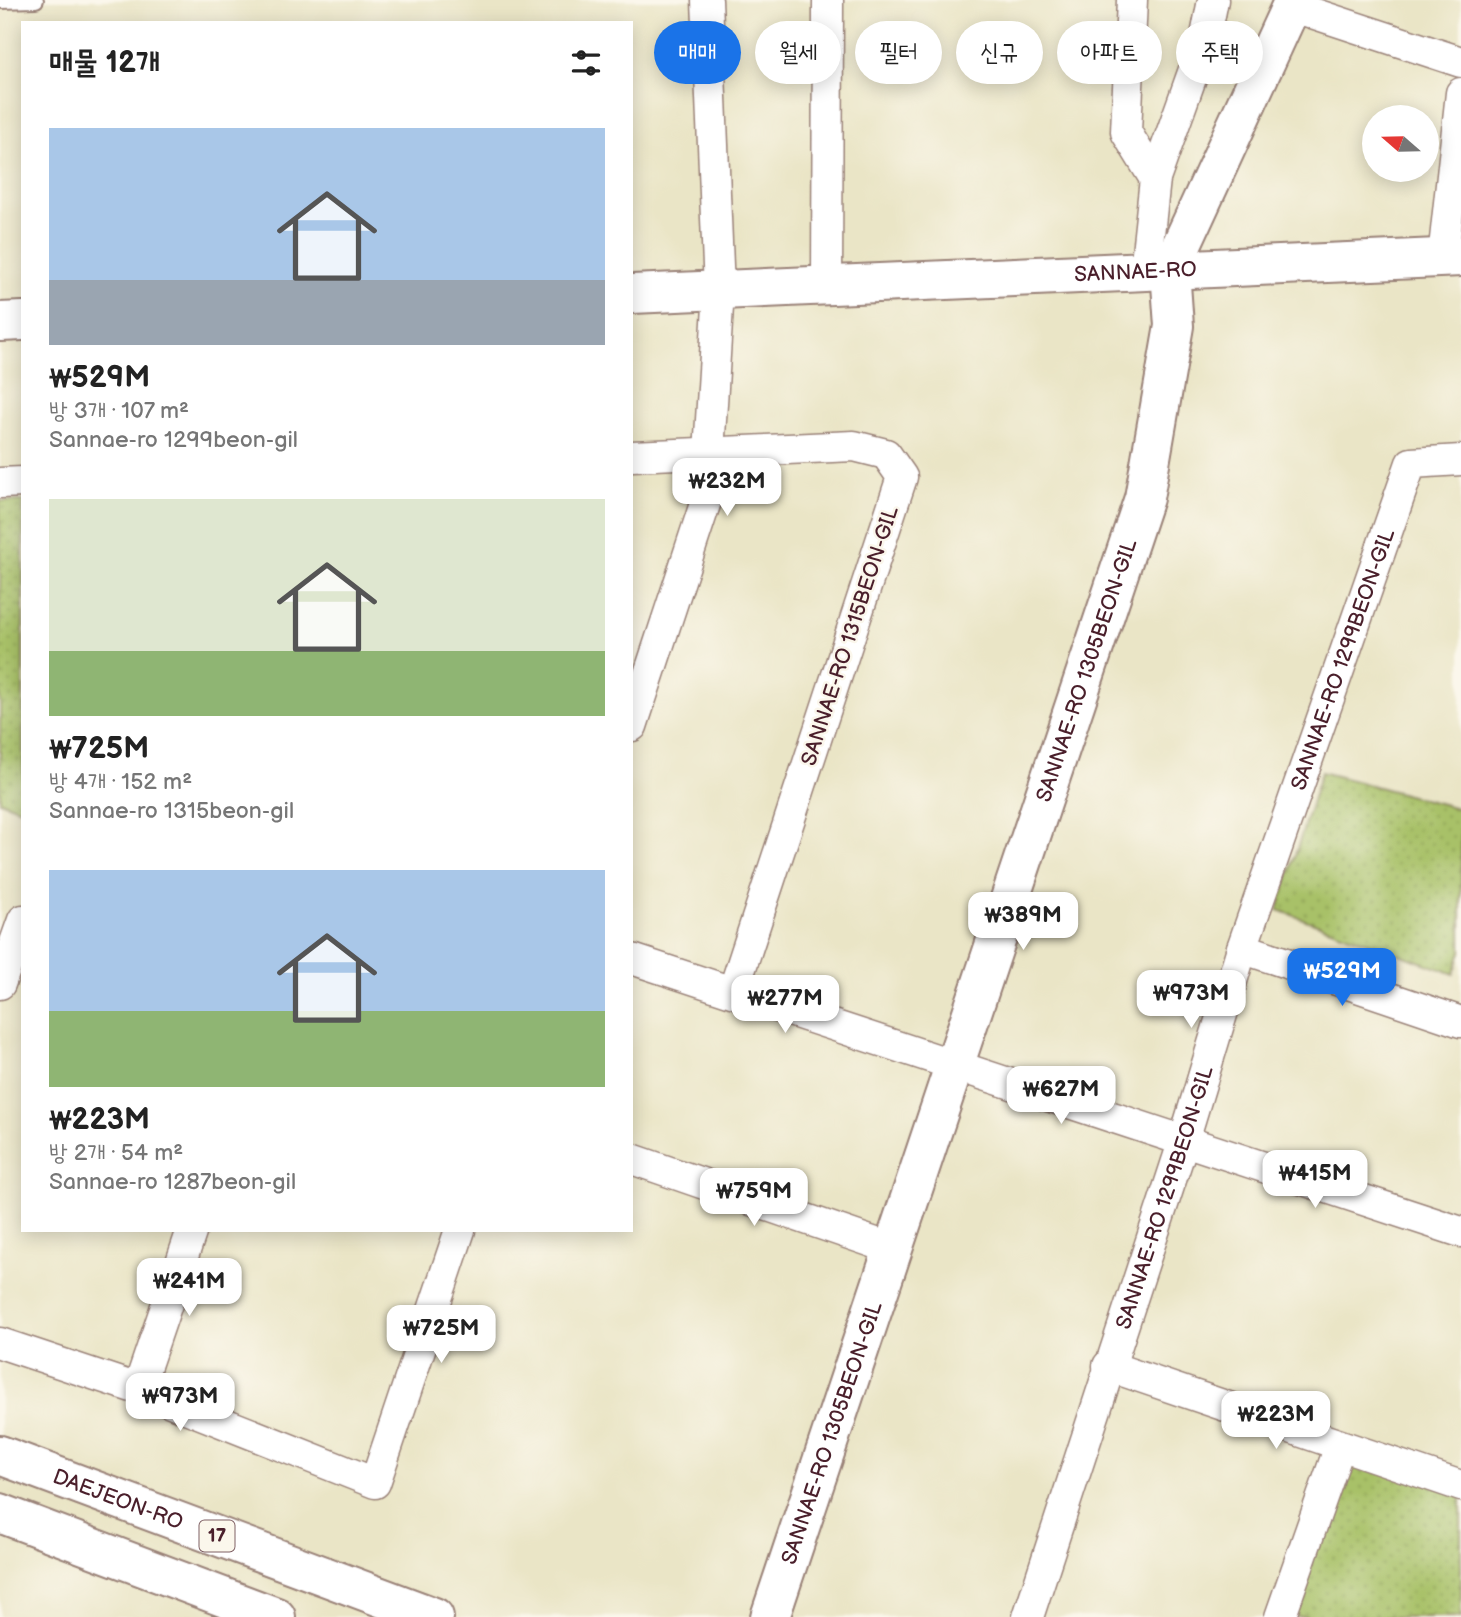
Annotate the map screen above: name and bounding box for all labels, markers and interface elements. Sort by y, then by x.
chip: 매매 [654,21,741,84]
chip: 월세 [755,21,841,84]
chip: 필터 [855,21,942,84]
chip: 신규 [956,21,1043,84]
chip: 아파트 [1057,21,1162,84]
chip: 주택 [1176,21,1263,84]
icon: filters [567,44,605,82]
text: 매물 12개 [49,45,160,81]
north arrow [1362,105,1438,182]
map controls [1362,105,1439,182]
icon: home [264,173,390,299]
street label: SANNAE-RO [1074,256,1197,287]
text: ₩529M [49,360,150,396]
text: 방 3개 · 107 m² [49,397,189,425]
text: Sannae-ro 1299beon-gil [49,426,298,454]
pin: ₩232M [678,458,776,518]
text: ₩232M [688,467,766,495]
street label: SANNAE-RO 1315BEON-GIL [796,503,904,769]
street label: SANNAE-RO 1299BEON-GIL [1286,526,1400,793]
street label: SANNAE-RO 1305BEON-GIL [1031,536,1142,805]
icon: home [264,544,390,670]
text: ₩725M [49,731,149,767]
text: 방 4개 · 152 m² [49,768,192,796]
text: Sannae-ro 1315beon-gil [49,797,294,825]
pin: ₩389M [974,892,1072,952]
text: ₩389M [984,901,1062,929]
icon: home [264,915,390,1041]
pin: ₩529M [1293,948,1391,1008]
text: ₩529M [1303,957,1381,985]
pin: ₩973M [1142,970,1240,1030]
pin: ₩277M [736,976,834,1035]
text: ₩973M [1153,979,1229,1007]
text: ₩277M [747,984,823,1012]
street label: SANNAE-RO 1299BEON-GIL [1110,1063,1218,1332]
pin: ₩627M [1012,1066,1110,1126]
text: ₩627M [1023,1075,1099,1103]
text: ₩223M [49,1102,150,1138]
text: 방 2개 · 54 m² [49,1139,183,1167]
pin: ₩415M [1266,1150,1364,1210]
text: ₩415M [1279,1159,1351,1187]
text: Sannae-ro 1287beon-gil [49,1168,296,1196]
pin: ₩759M [705,1168,803,1228]
text: ₩759M [716,1177,792,1205]
pin: ₩241M [140,1258,238,1318]
text: ₩241M [153,1267,225,1295]
street label: SANNAE-RO 1305BEON-GIL [776,1298,887,1568]
pin: ₩725M [392,1306,490,1365]
text: ₩725M [403,1314,479,1342]
pin: ₩973M [131,1374,229,1433]
text: ₩973M [142,1382,218,1410]
pin: ₩223M [1227,1392,1325,1451]
text: ₩223M [1237,1400,1315,1428]
street label: DAEJEON-RO [50,1463,186,1535]
road number: 17 [200,1520,234,1552]

